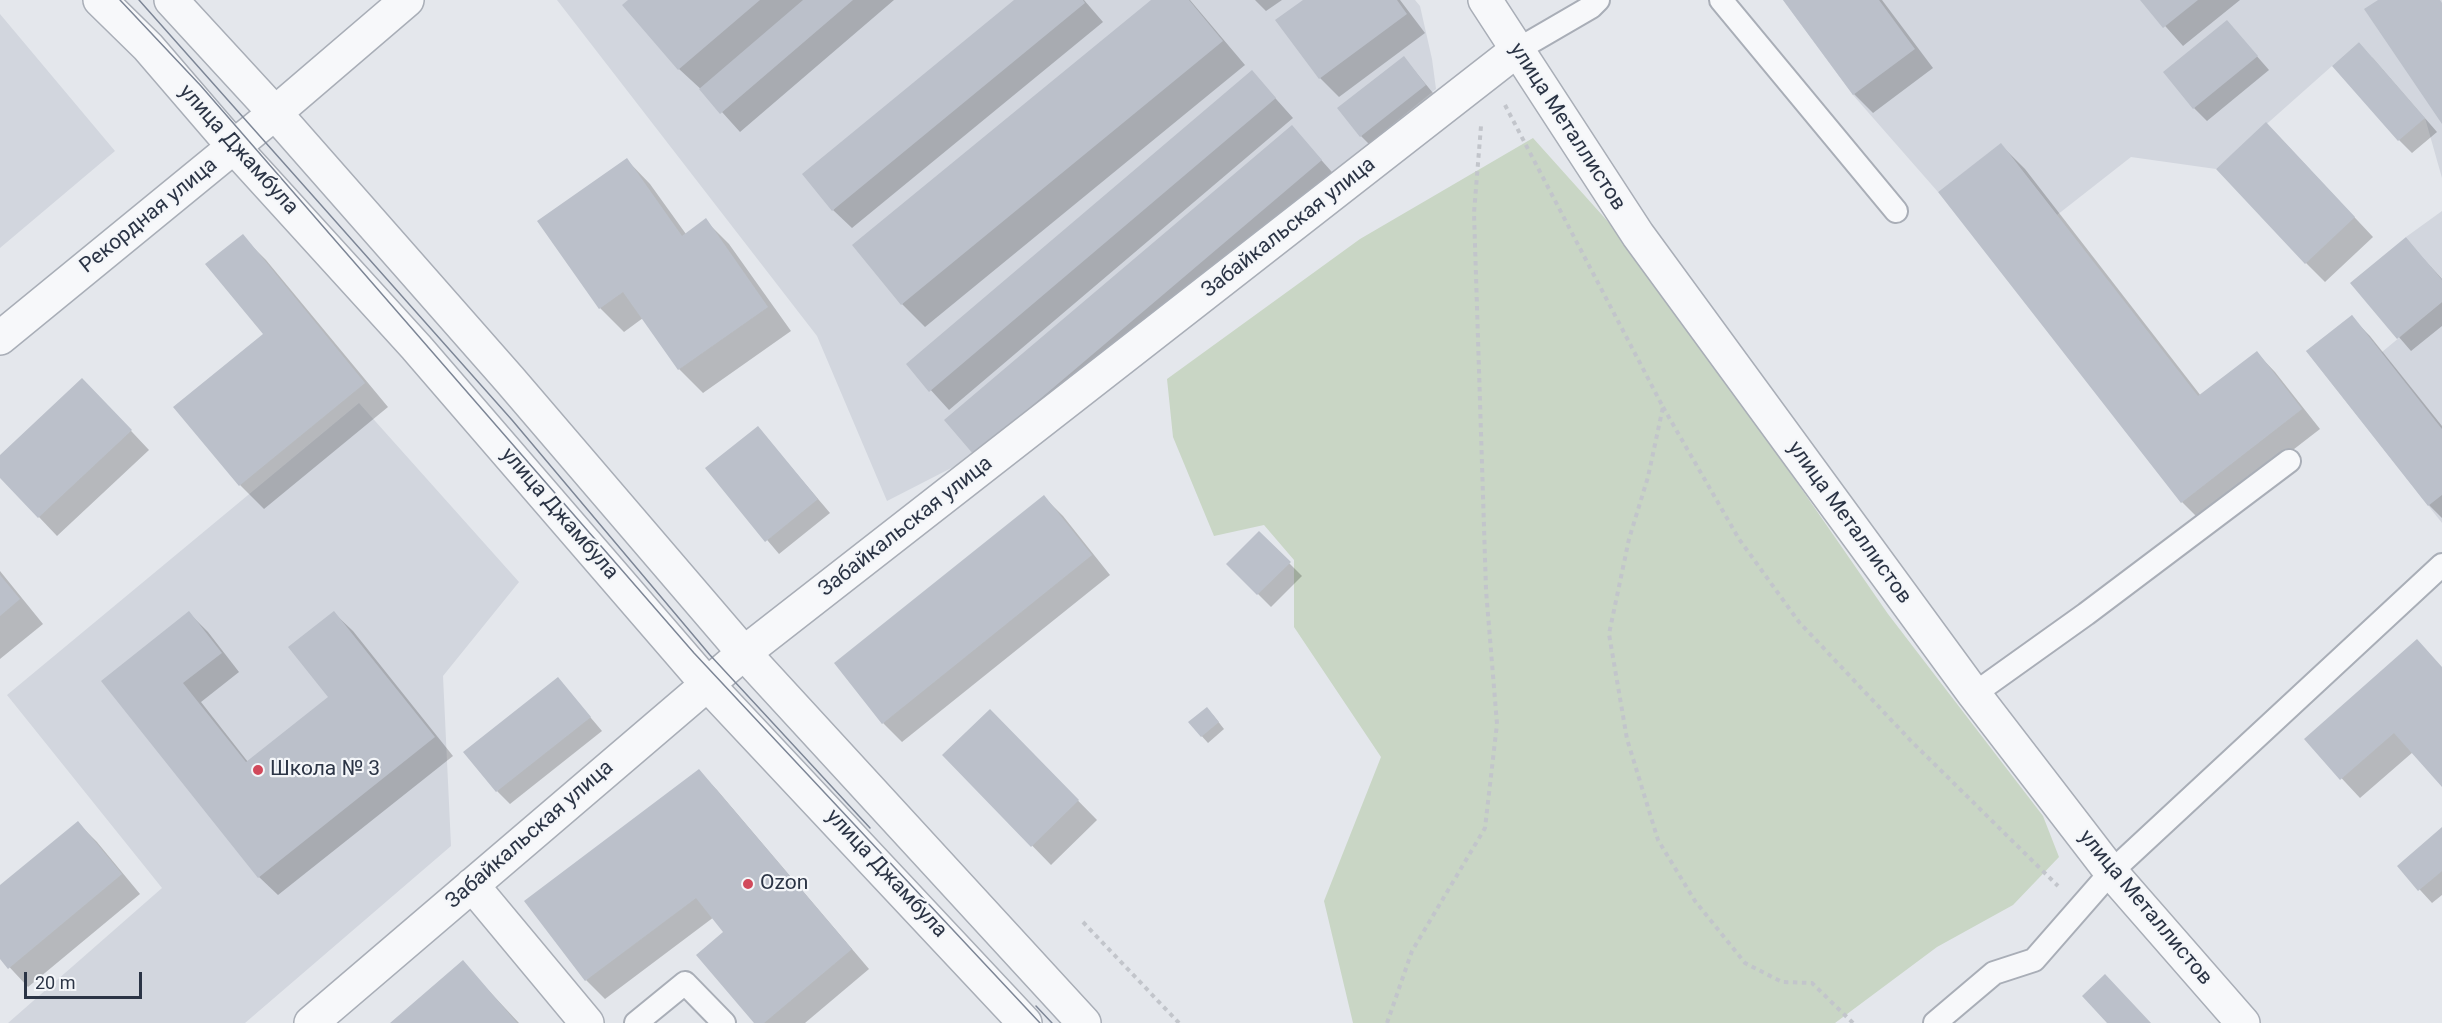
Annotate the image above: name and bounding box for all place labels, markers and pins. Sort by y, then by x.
place label: Школа № 3 [270,757,380,783]
marker: Школа № 3 [251,763,265,777]
place label: Ozon [760,871,808,897]
marker: Ozon [741,877,755,891]

